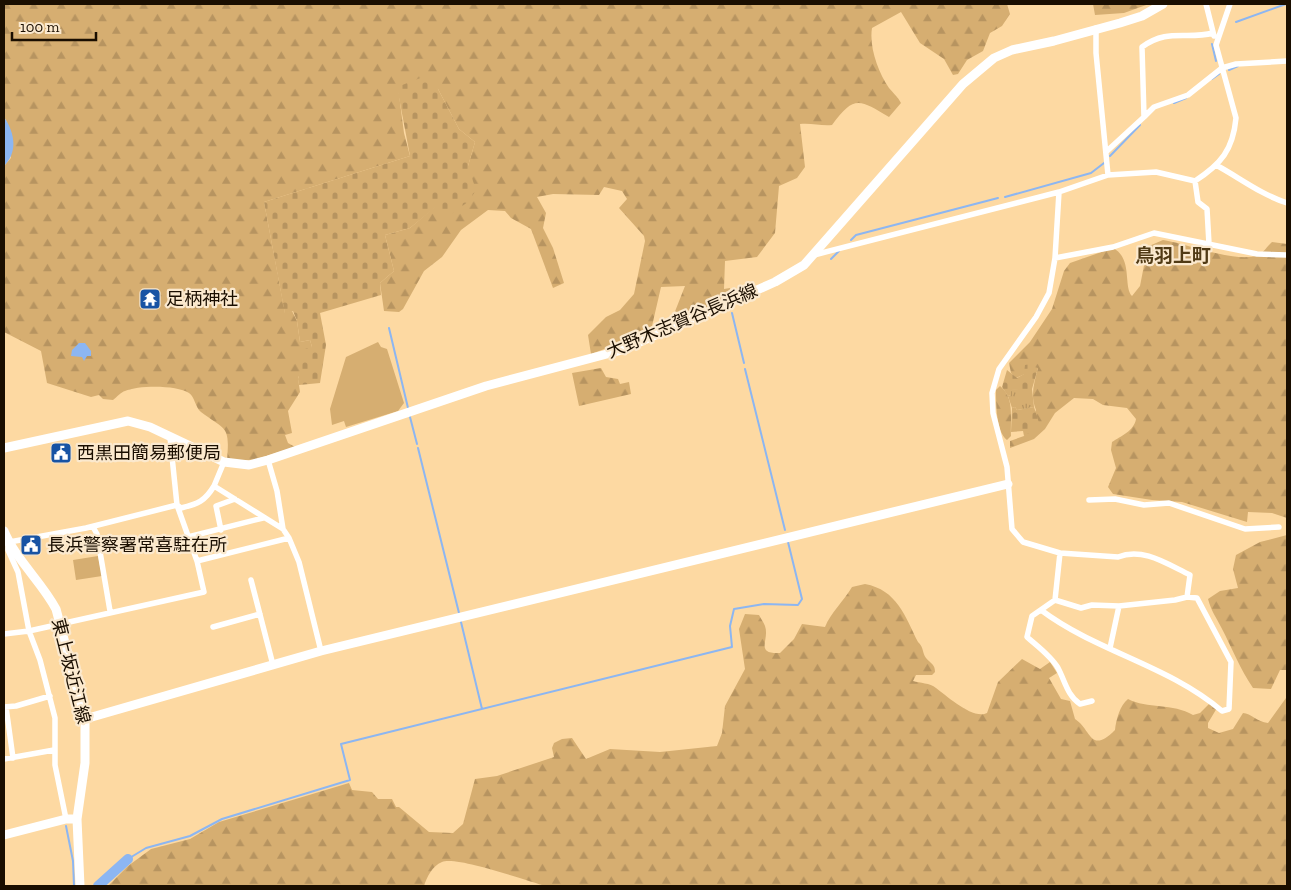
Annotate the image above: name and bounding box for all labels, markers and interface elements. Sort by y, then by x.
scale bar [12,10,96,42]
text: 100 m [20,18,59,36]
district label: 鳥羽上町 [1135,244,1211,267]
street label: 大野木志賀谷長浜線 [603,279,761,363]
temple icon: 足柄神社 [138,287,162,311]
place label: 足柄神社 [166,288,238,310]
public building icon: 西黒田簡易郵便局 [49,441,73,465]
place label: 西黒田簡易郵便局 [77,442,221,464]
public building icon: 長浜警察署常喜駐在所 [19,533,43,557]
place label: 長浜警察署常喜駐在所 [47,534,227,556]
street label: 東上坂近江線 [47,616,95,726]

